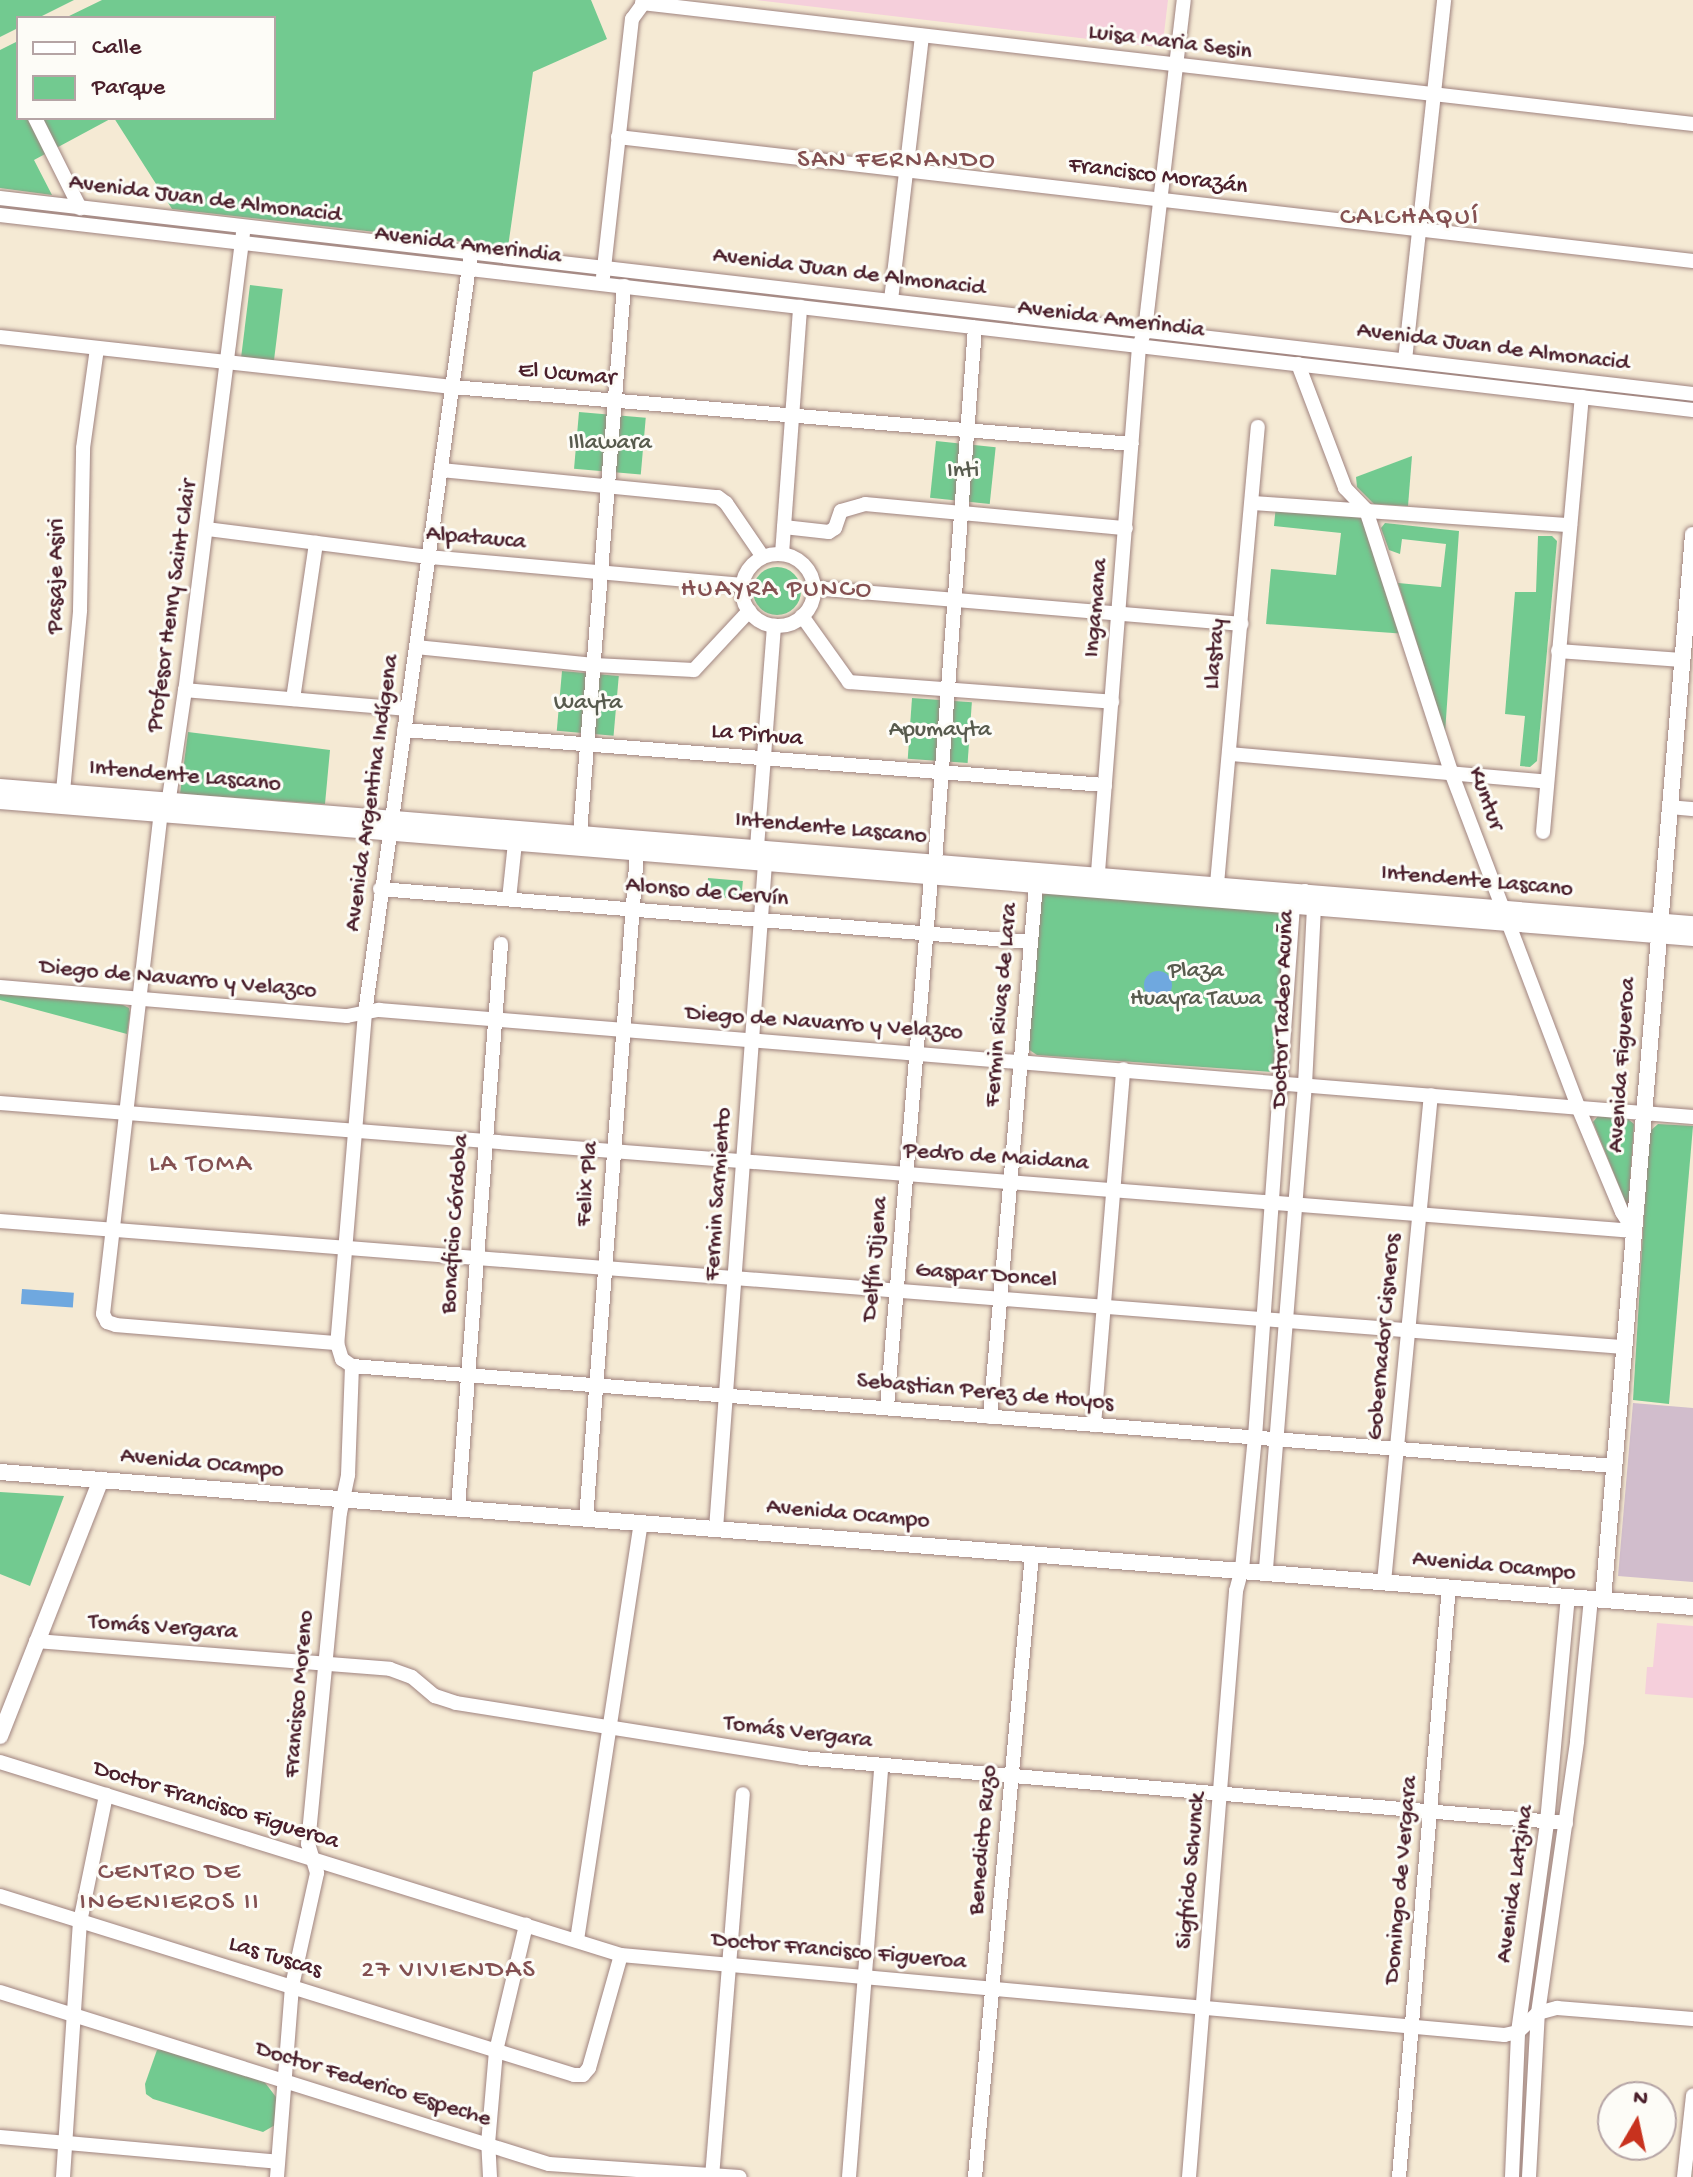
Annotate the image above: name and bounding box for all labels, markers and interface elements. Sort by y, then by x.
legend [16,16,276,120]
street label: Luisa Maria Sesin [1086,19,1254,67]
text: Calle [92,34,141,63]
text: Parque [92,74,165,103]
district label: SAN FERNANDO [797,146,997,178]
street label: Francisco Morazán [1067,152,1249,202]
street label: Avenida Juan de Almonacid [67,169,343,231]
district label: CALCHAQUÍ [1340,203,1480,235]
street label: Avenida Amerindia [373,220,563,272]
street label: Avenida Juan de Almonacid [711,242,987,304]
street label: Avenida Amerindia [1016,294,1206,346]
street label: Avenida Juan de Almonacid [1355,317,1631,379]
street label: El Ucumar [517,356,617,394]
park label: Illawara [568,430,652,458]
park label: Inti [947,458,979,486]
street label: Profesor Henry Saint Clair [141,478,205,734]
street label: Pasaje Asiri [42,518,72,634]
street label: Alpatauca [425,520,527,558]
street label: Ingamana [1078,557,1116,659]
district label: HUAYRA PUNCO [681,575,873,607]
street label: Llastay [1199,617,1233,691]
street label: Avenida Argentina Indígena [339,653,407,933]
park label: Wayta [554,690,622,718]
park label: Apumayta [889,717,991,745]
street label: La Pirhua [710,718,804,754]
street label: Intendente Lascano [88,754,282,800]
street label: Kuntur [1460,763,1510,835]
street label: Intendente Lascano [734,806,928,852]
street label: Intendente Lascano [1380,859,1574,905]
street label: Alonso de Cervín [624,872,790,914]
street label: Fermin Rivas de Lara [979,902,1025,1108]
street label: Doctor Tadeo Acuña [1266,909,1302,1109]
street label: Diego de Navarro y Velazco [38,954,318,1006]
park label: Plaza Huayra Tawa [1130,958,1262,1014]
street label: Avenida Figueroa [1603,976,1643,1154]
street label: Diego de Navarro y Velazco [684,1000,964,1048]
street label: Fermin Sarmiento [699,1106,739,1282]
street label: Bonaficio Córdoba [435,1133,477,1315]
street label: Pedro de Maidana [902,1137,1090,1179]
street label: Felix Pla [570,1140,606,1228]
district label: LA TOMA [149,1150,253,1182]
street label: Delfín Jijena [856,1195,896,1323]
street label: Gobernador Cisneros [1362,1233,1408,1441]
street label: Gaspar Doncel [914,1257,1058,1295]
street label: Sebastian Perez de Hoyos [855,1367,1115,1419]
street label: Avenida Ocampo [119,1443,285,1485]
street label: Avenida Ocampo [765,1494,931,1536]
street label: Avenida Ocampo [1411,1546,1577,1588]
street label: Tomás Vergara [87,1608,239,1648]
street label: Francisco Moreno [278,1609,322,1779]
street label: Tomás Vergara [722,1710,874,1756]
street label: Doctor Francisco Figueroa [89,1755,343,1857]
street label: Benedicto Ruzo [963,1764,1005,1916]
street label: Domingo de Vergara [1379,1775,1425,1985]
street label: Sigfrido Schunck [1171,1792,1213,1950]
street label: Avenida Latzina [1491,1803,1541,1965]
district label: CENTRO DE INGENIEROS II [79,1858,261,1920]
street label: Doctor Francisco Figueroa [710,1927,968,1977]
street label: Las Tuscas [225,1930,325,1986]
district label: 27 VIVIENDAS [361,1956,537,1988]
street label: Doctor Federico Espeche [252,2035,494,2135]
north arrow [1597,2081,1677,2161]
text: N [1631,2085,1650,2113]

